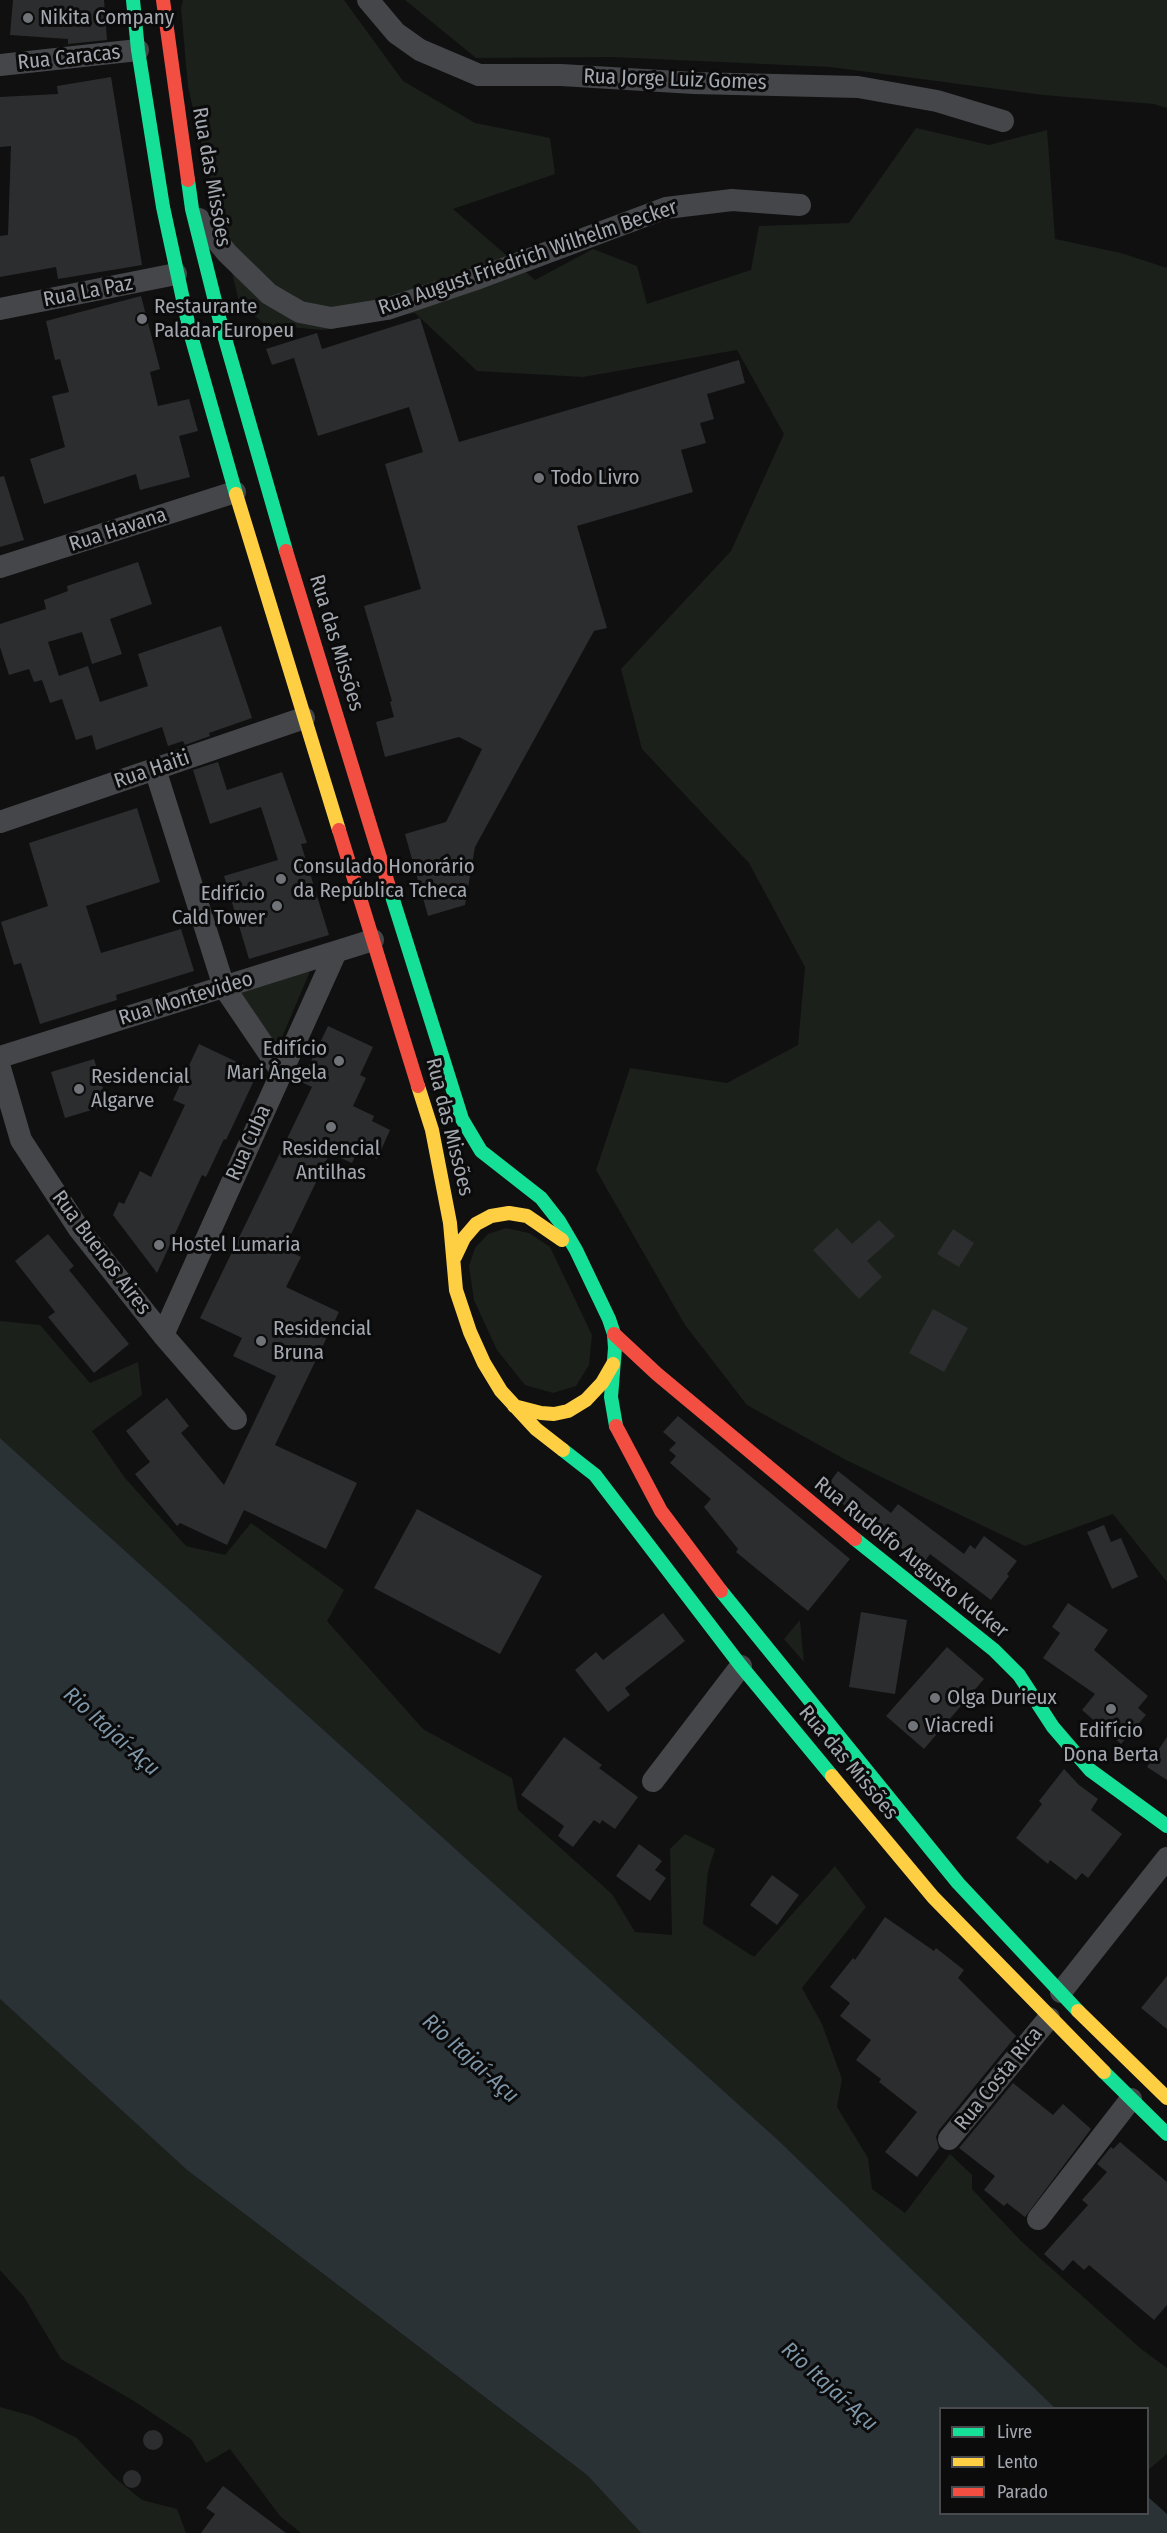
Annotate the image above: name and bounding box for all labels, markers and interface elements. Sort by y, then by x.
place label: Nikita Company [40,5,174,31]
marker: Nikita Company [21,11,35,25]
street label: Rua Caracas [16,40,122,76]
street label: Rua Jorge Luiz Gomes [583,64,767,96]
street label: Rua das Missões [186,105,236,249]
street label: Rua August Friedrich Wilhelm Becker [375,195,681,321]
street label: Rua La Paz [41,271,135,313]
place label: Restaurante Paladar Europeu [154,294,294,344]
marker: Restaurante Paladar Europeu [135,312,149,326]
place label: Todo Livro [551,465,640,491]
marker: Todo Livro [532,471,546,485]
street label: Rua Havana [66,502,170,558]
street label: Rua das Missões [303,572,369,714]
street label: Rua Haiti [111,745,193,795]
place label: Consulado Honorário da República Tcheca [293,854,475,904]
marker: Consulado Honorário da República Tcheca [274,872,288,886]
place label: Edifício Cald Tower [172,881,265,931]
marker: Edifício Cald Tower [270,899,284,913]
street label: Rua Montevideo [116,967,256,1031]
place label: Edifício Mari Ângela [226,1036,327,1086]
marker: Edifício Mari Ângela [332,1054,346,1068]
street label: Rua das Missões [420,1055,478,1199]
place label: Residencial Algarve [91,1064,189,1114]
marker: Residencial Algarve [72,1082,86,1096]
street label: Rua Cuba [221,1101,277,1185]
marker: Residencial Antilhas [324,1120,338,1134]
place label: Residencial Antilhas [282,1136,380,1186]
street label: Rua Buenos Aires [46,1186,156,1320]
place label: Hostel Lumaria [171,1232,300,1258]
marker: Hostel Lumaria [152,1238,166,1252]
place label: Residencial Bruna [273,1316,371,1366]
marker: Residencial Bruna [254,1334,268,1348]
street label: Rua Rudolfo Augusto Kucker [809,1472,1013,1644]
water label: Rio Itajaí-Açu [57,1682,165,1782]
place label: Olga Durieux [947,1685,1057,1711]
marker: Olga Durieux [928,1691,942,1705]
street label: Rua das Missões [793,1701,903,1825]
marker: Edifício Dona Berta [1104,1702,1118,1716]
place label: Viacredi [925,1713,994,1739]
place label: Edifício Dona Berta [1063,1718,1159,1768]
marker: Viacredi [906,1719,920,1733]
water label: Rio Itajaí-Açu [416,2009,524,2109]
street label: Rua Costa Rica [950,2022,1048,2136]
water label: Rio Itajaí-Açu [775,2337,883,2437]
legend [939,2407,1149,2515]
text: Livre [997,2421,1032,2443]
text: Lento [997,2451,1038,2473]
text: Parado [997,2481,1048,2503]

